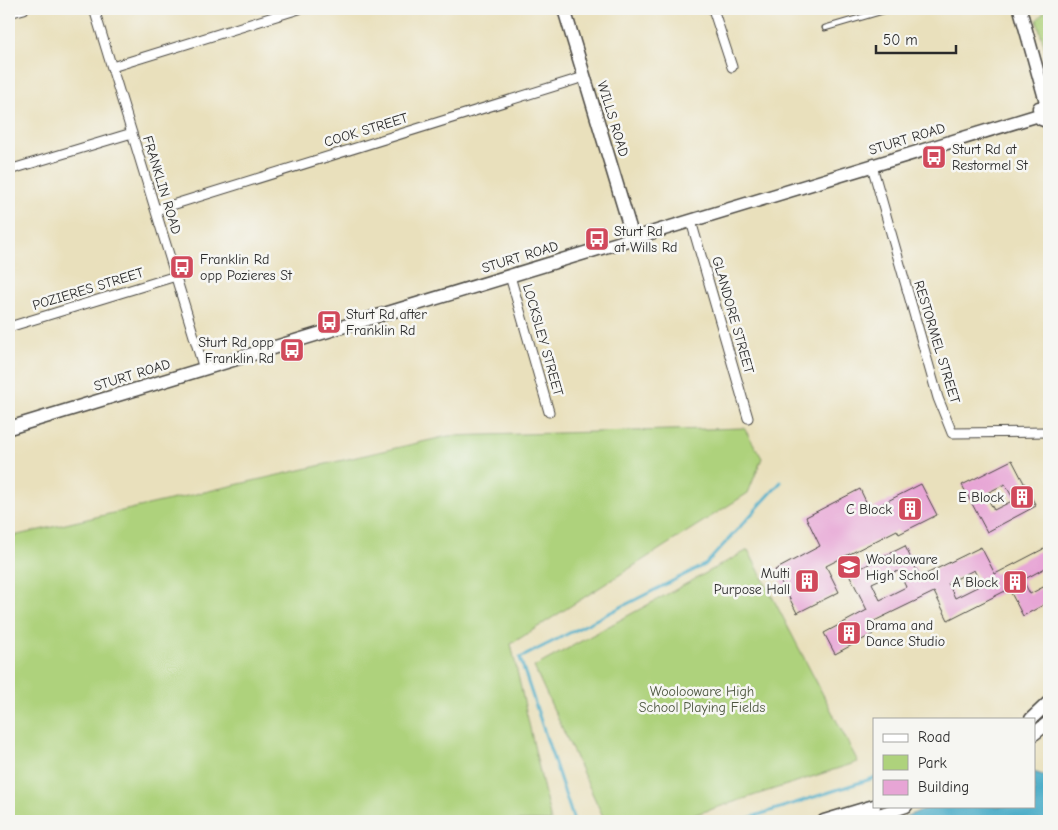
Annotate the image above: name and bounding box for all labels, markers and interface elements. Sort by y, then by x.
scale bar [876,22,956,54]
text: 50 m [883,31,918,49]
street label: WILLS ROAD [593,79,633,159]
street label: COOK STREET [322,109,411,151]
street label: STURT ROAD [867,119,948,159]
street label: FRANKLIN ROAD [139,134,185,237]
place label: Sturt Rd at Restormel St [952,141,1029,174]
bus stop icon: Sturt Rd at Restormel St [921,144,947,170]
place label: Sturt Rd at Wills Rd [614,223,677,256]
bus stop icon: Sturt Rd at Wills Rd [584,226,610,252]
street label: STURT ROAD [480,237,561,277]
place label: Franklin Rd opp Pozieres St [200,251,293,284]
bus stop icon: Franklin Rd opp Pozieres St [169,254,195,280]
street label: GLANDORE STREET [708,254,758,376]
street label: POZIERES STREET [30,264,146,314]
street label: RESTORMEL STREET [910,278,964,406]
street label: LOCKSLEY STREET [519,282,567,399]
place label: Sturt Rd after Franklin Rd [346,306,427,339]
bus stop icon: Sturt Rd after Franklin Rd [316,309,342,335]
place label: Sturt Rd opp Franklin Rd [198,334,274,367]
bus stop icon: Sturt Rd opp Franklin Rd [279,337,305,363]
street label: STURT ROAD [92,355,173,395]
building icon: E Block [1009,484,1035,510]
place label: E Block [958,489,1004,506]
building icon: C Block [897,496,923,522]
place label: C Block [846,501,892,518]
place label: Woolooware High School [866,551,939,584]
school or university icon: Woolooware High School [836,554,862,580]
place label: Multi Purpose Hall [714,565,790,598]
building icon: Multi Purpose Hall [794,568,820,594]
building icon: A Block [1002,569,1028,595]
place label: A Block [953,574,998,591]
place label: Drama and Dance Studio [866,617,945,650]
building icon: Drama and Dance Studio [836,620,862,646]
park label: Woolooware High School Playing Fields [639,683,765,716]
legend [873,718,1036,808]
text: Road [918,728,950,746]
text: Park [918,754,947,772]
text: Building [918,778,969,796]

